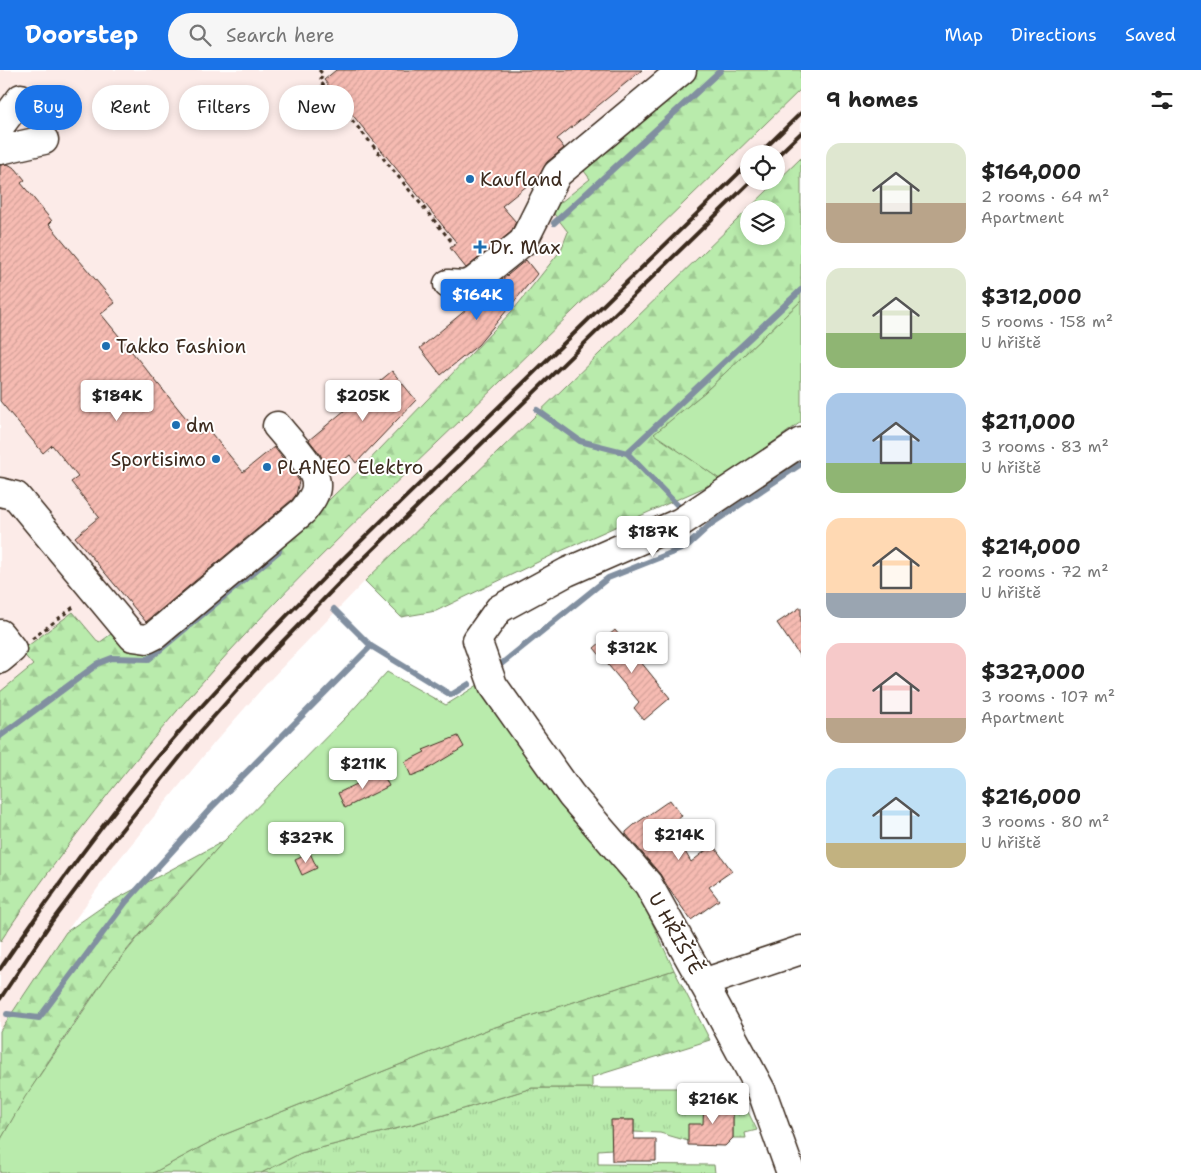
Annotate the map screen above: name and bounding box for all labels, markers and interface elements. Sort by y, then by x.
search box [168,13,518,58]
text: Doorstep [25,19,138,51]
icon: search [186,21,214,49]
text: Search here [226,23,335,48]
text: Map [945,23,983,47]
text: Directions [1011,23,1097,47]
text: Saved [1125,23,1176,47]
chip: Buy [15,85,82,130]
chip: Rent [92,85,169,130]
chip: Filters [179,85,269,130]
chip: New [279,85,354,130]
text: 9 homes [826,86,918,114]
icon: filters [1148,86,1176,114]
map controls [740,145,785,245]
button: locate [740,145,785,190]
text: $164,000 [981,158,1081,186]
icon: home [866,163,926,223]
place label: Kaufland [480,167,563,192]
marker: Kaufland [464,173,476,185]
text: 2 rooms · 64 m² [981,186,1109,207]
button: layers [740,200,785,245]
text: Apartment [981,207,1064,228]
place label: Dr. Max [490,235,561,260]
marker: Dr. Max [474,241,486,253]
pin: $164K [442,278,512,321]
text: $312,000 [981,283,1082,311]
text: $164K [452,284,502,305]
icon: home [866,288,926,348]
text: 5 rooms · 158 m² [981,311,1113,332]
text: U hřiště [981,332,1041,353]
place label: Takko Fashion [116,334,246,359]
marker: Takko Fashion [100,340,112,352]
pin: $184K [82,380,152,422]
pin: $205K [328,380,398,422]
text: $184K [92,385,142,406]
text: $205K [336,385,390,406]
text: $211,000 [981,408,1076,436]
place label: dm [186,413,214,438]
icon: home [866,413,926,473]
marker: dm [170,419,182,431]
text: 3 rooms · 83 m² [981,436,1109,457]
place label: Sportisimo [111,447,206,472]
marker: Sportisimo [210,453,222,465]
place label: PLANEO Elektro [277,455,423,480]
text: U hřiště [981,457,1041,478]
marker: PLANEO Elektro [261,461,273,473]
pin: $187K [618,516,688,558]
text: $187K [628,521,678,542]
text: $214,000 [981,533,1081,561]
icon: home [866,538,926,598]
text: 2 rooms · 72 m² [981,561,1109,582]
text: U hřiště [981,582,1041,603]
pin: $312K [597,632,667,674]
text: $312K [607,637,657,658]
text: $327,000 [981,658,1085,686]
icon: home [866,663,926,723]
text: 3 rooms · 107 m² [981,686,1115,707]
text: Apartment [981,707,1064,728]
pin: $211K [328,748,398,790]
text: $211K [340,753,386,774]
text: $216,000 [981,783,1081,811]
icon: home [866,788,926,848]
text: 3 rooms · 80 m² [981,811,1109,832]
pin: $214K [644,818,714,861]
pin: $327K [271,822,341,864]
text: $214K [654,824,704,845]
text: $327K [279,827,333,848]
text: U hřiště [981,832,1041,853]
street label: U HŘIŠTĚ [643,887,709,979]
pin: $216K [678,1082,748,1125]
text: $216K [688,1088,738,1109]

